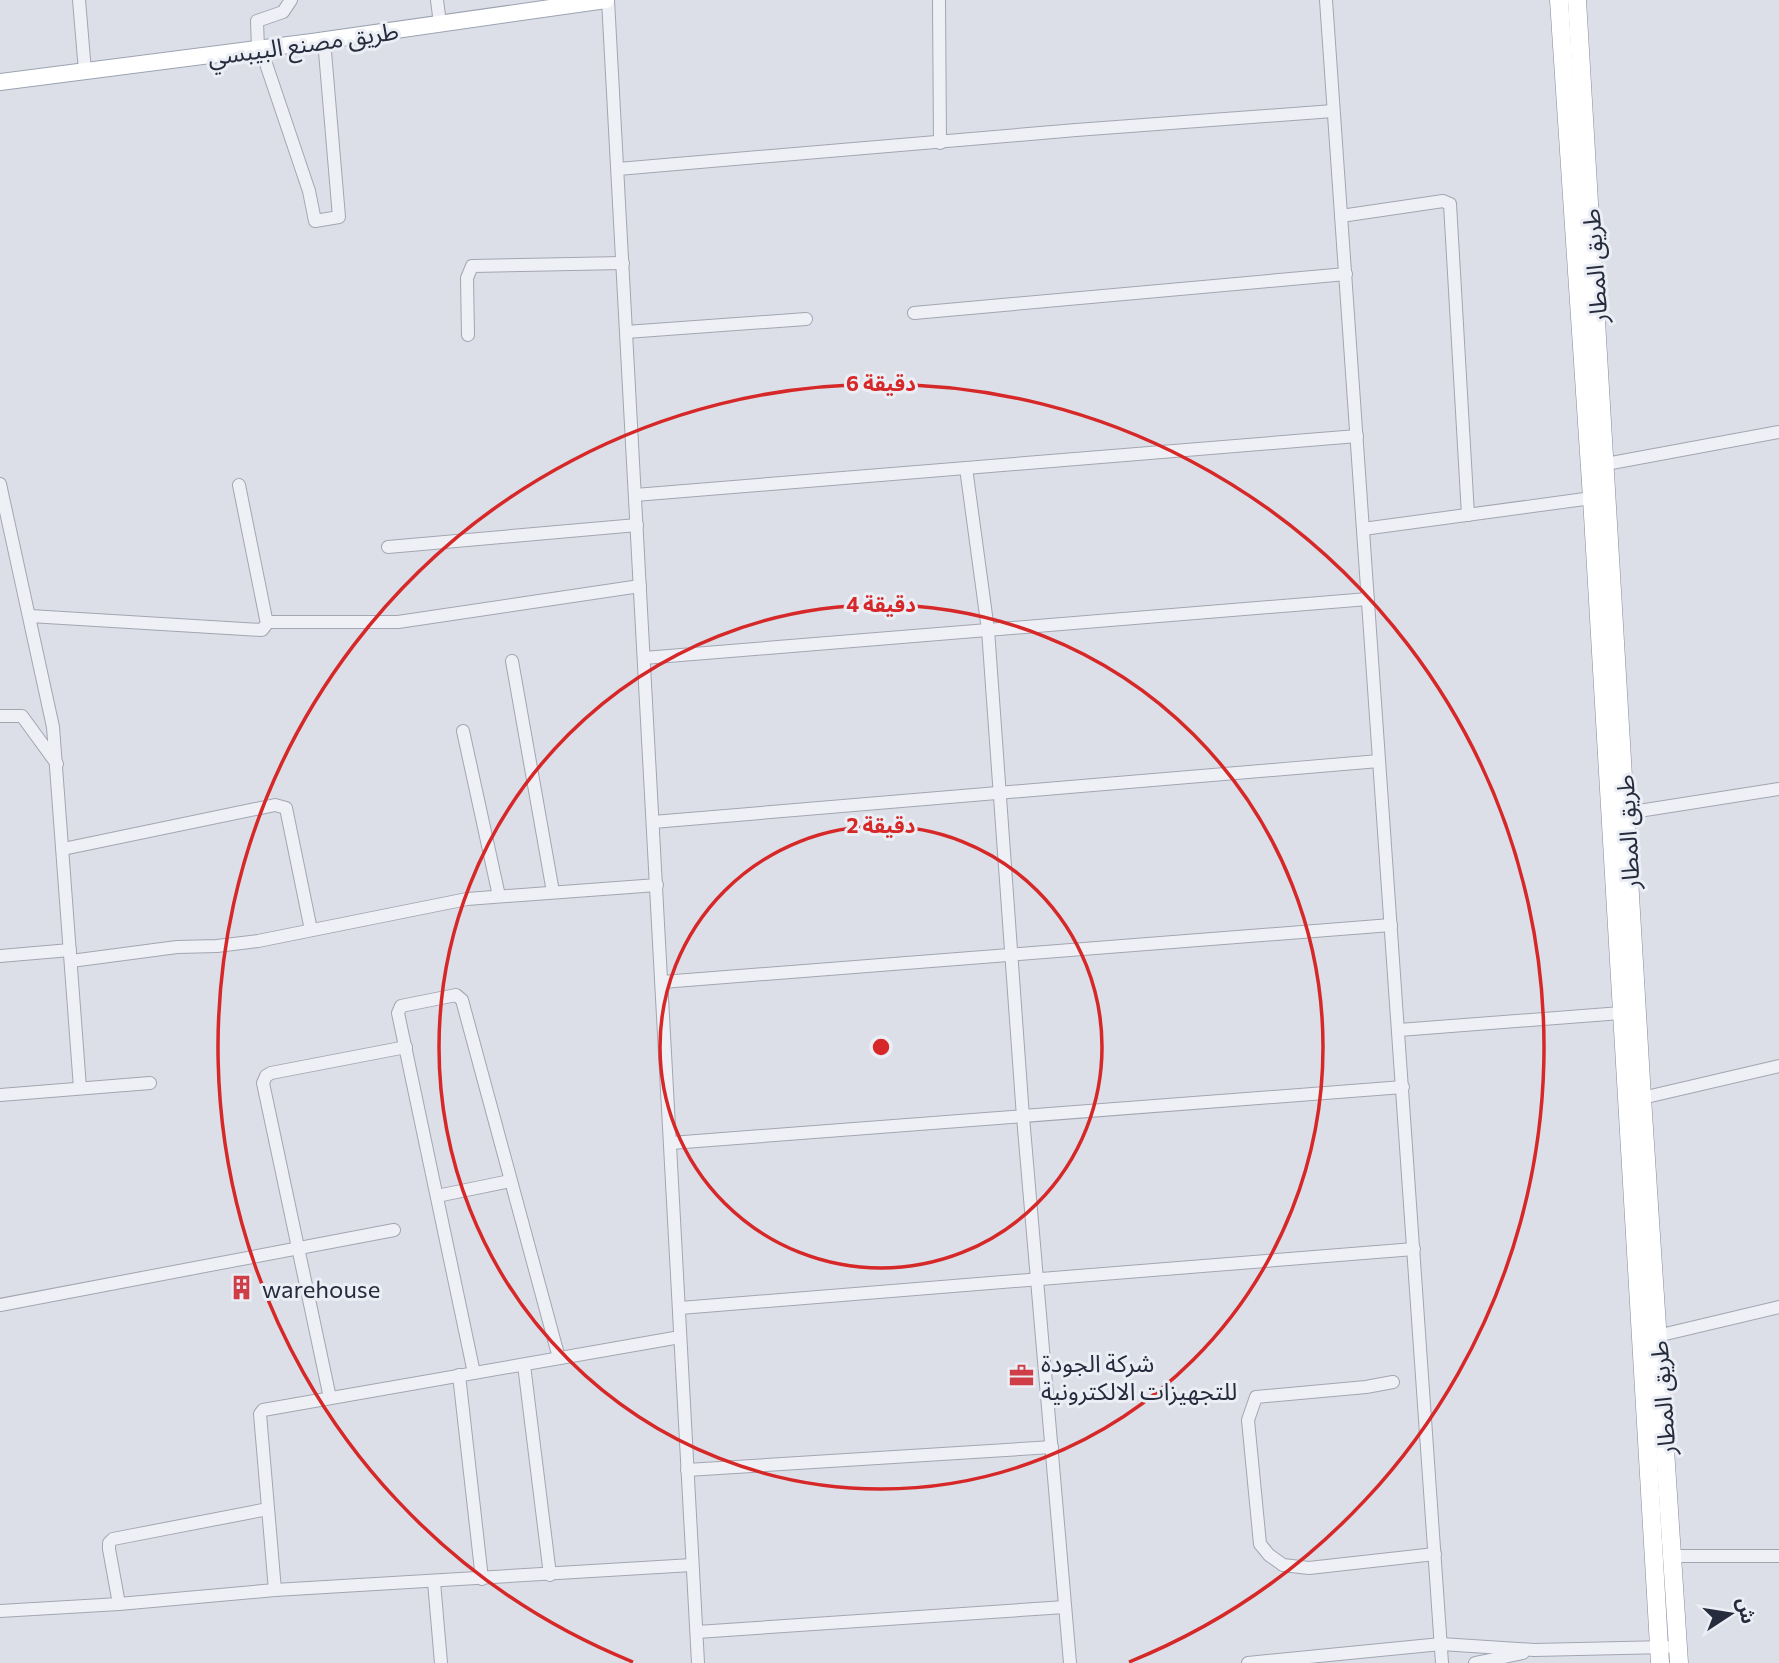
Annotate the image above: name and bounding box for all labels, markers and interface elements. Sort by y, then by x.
street label: طريق مصنع البيبسي [206,15,401,76]
street label: طريق المطار [1576,208,1615,325]
text: 6 دقيقة [846,370,916,396]
text: 4 دقيقة [846,591,916,617]
street label: طريق المطار [1610,774,1647,891]
text: 2 دقيقة [847,812,916,838]
centre of rings [869,1035,893,1059]
building icon: warehouse [228,1274,256,1302]
place label: warehouse [262,1274,380,1303]
street label: طريق المطار [1644,1340,1683,1457]
place label: شركة الجودة للتجهيزات الالكترونية [1041,1348,1237,1406]
office icon: شركة الجودة للتجهيزات الالكترونية [1007,1362,1035,1390]
north arrow [1695,1579,1765,1649]
text: ش [1733,1595,1761,1625]

